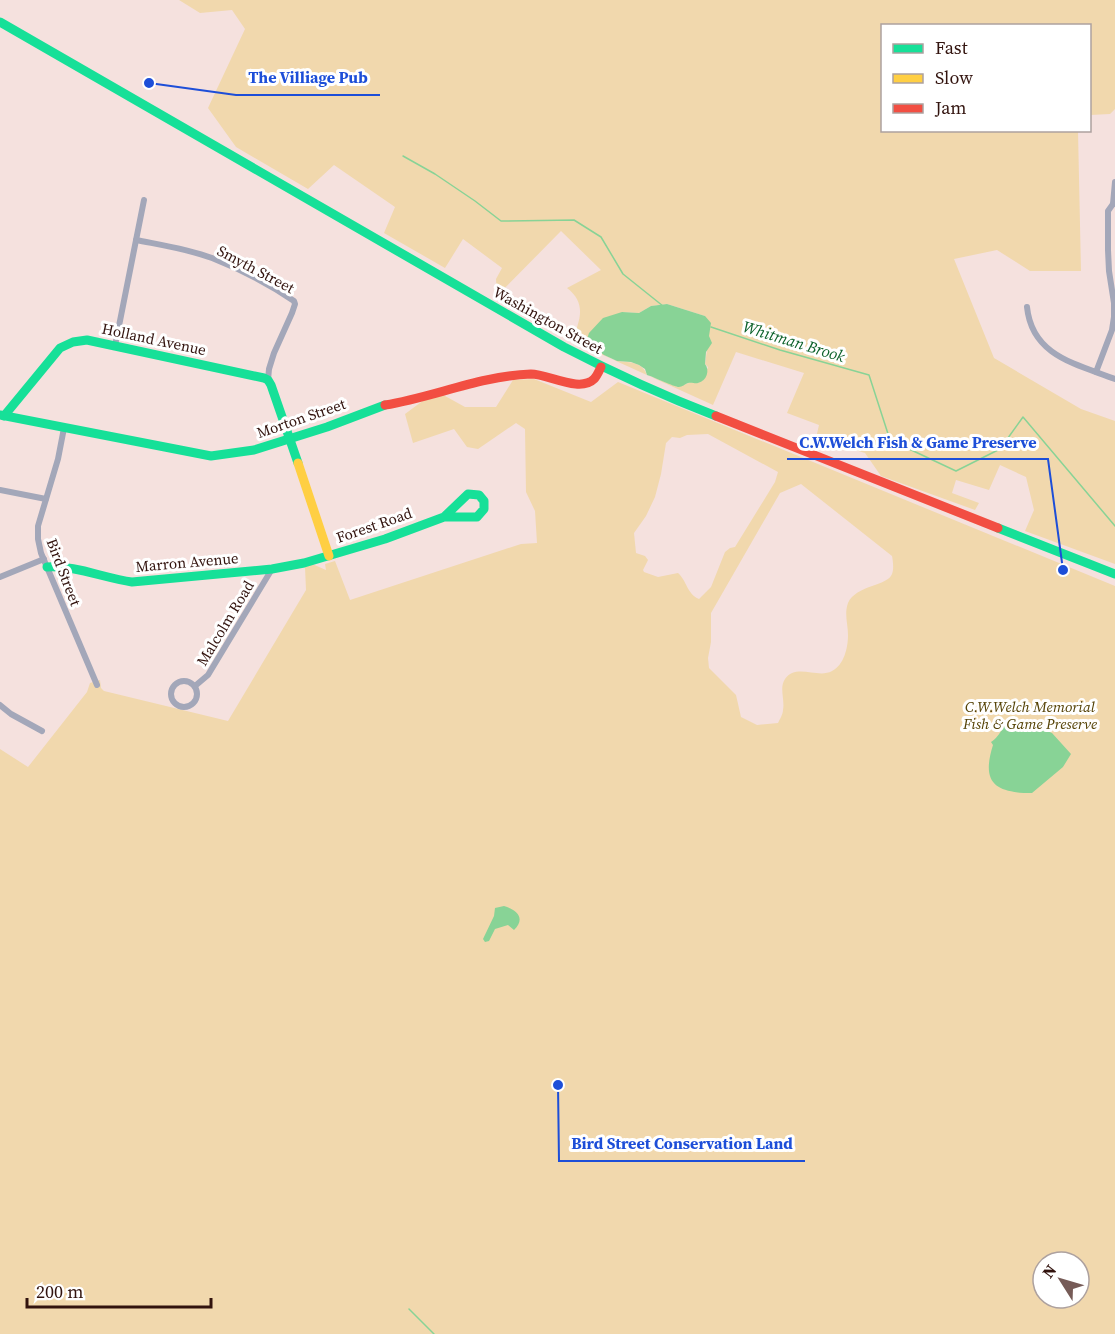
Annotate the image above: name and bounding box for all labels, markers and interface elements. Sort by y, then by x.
legend [881,24,1091,132]
text: Fast [935,35,968,60]
callout: The Villiage Pub [236,61,380,95]
text: Slow [935,65,973,90]
text: The Villiage Pub [248,66,368,88]
text: Jam [934,95,967,120]
street label: Smyth Street [214,240,298,298]
street label: Washington Street [489,281,607,359]
water label: Whitman Brook [740,315,848,367]
street label: Holland Avenue [100,318,209,360]
street label: Morton Street [254,393,348,443]
callout: C.W.Welch Fish & Game Preserve [787,425,1048,459]
text: C.W.Welch Fish & Game Preserve [799,431,1037,453]
street label: Forest Road [333,502,415,548]
street label: Bird Street [41,535,87,609]
street label: Marron Avenue [135,547,240,577]
street label: Malcolm Road [191,576,259,670]
park label: C.W.Welch Memorial Fish & Game Preserve [962,696,1097,734]
callout: Bird Street Conservation Land [559,1127,805,1161]
text: Bird Street Conservation Land [571,1132,793,1154]
north arrow [1031,1250,1091,1310]
text: N [1037,1259,1062,1282]
scale bar [27,1271,212,1309]
text: 200 m [36,1279,83,1304]

